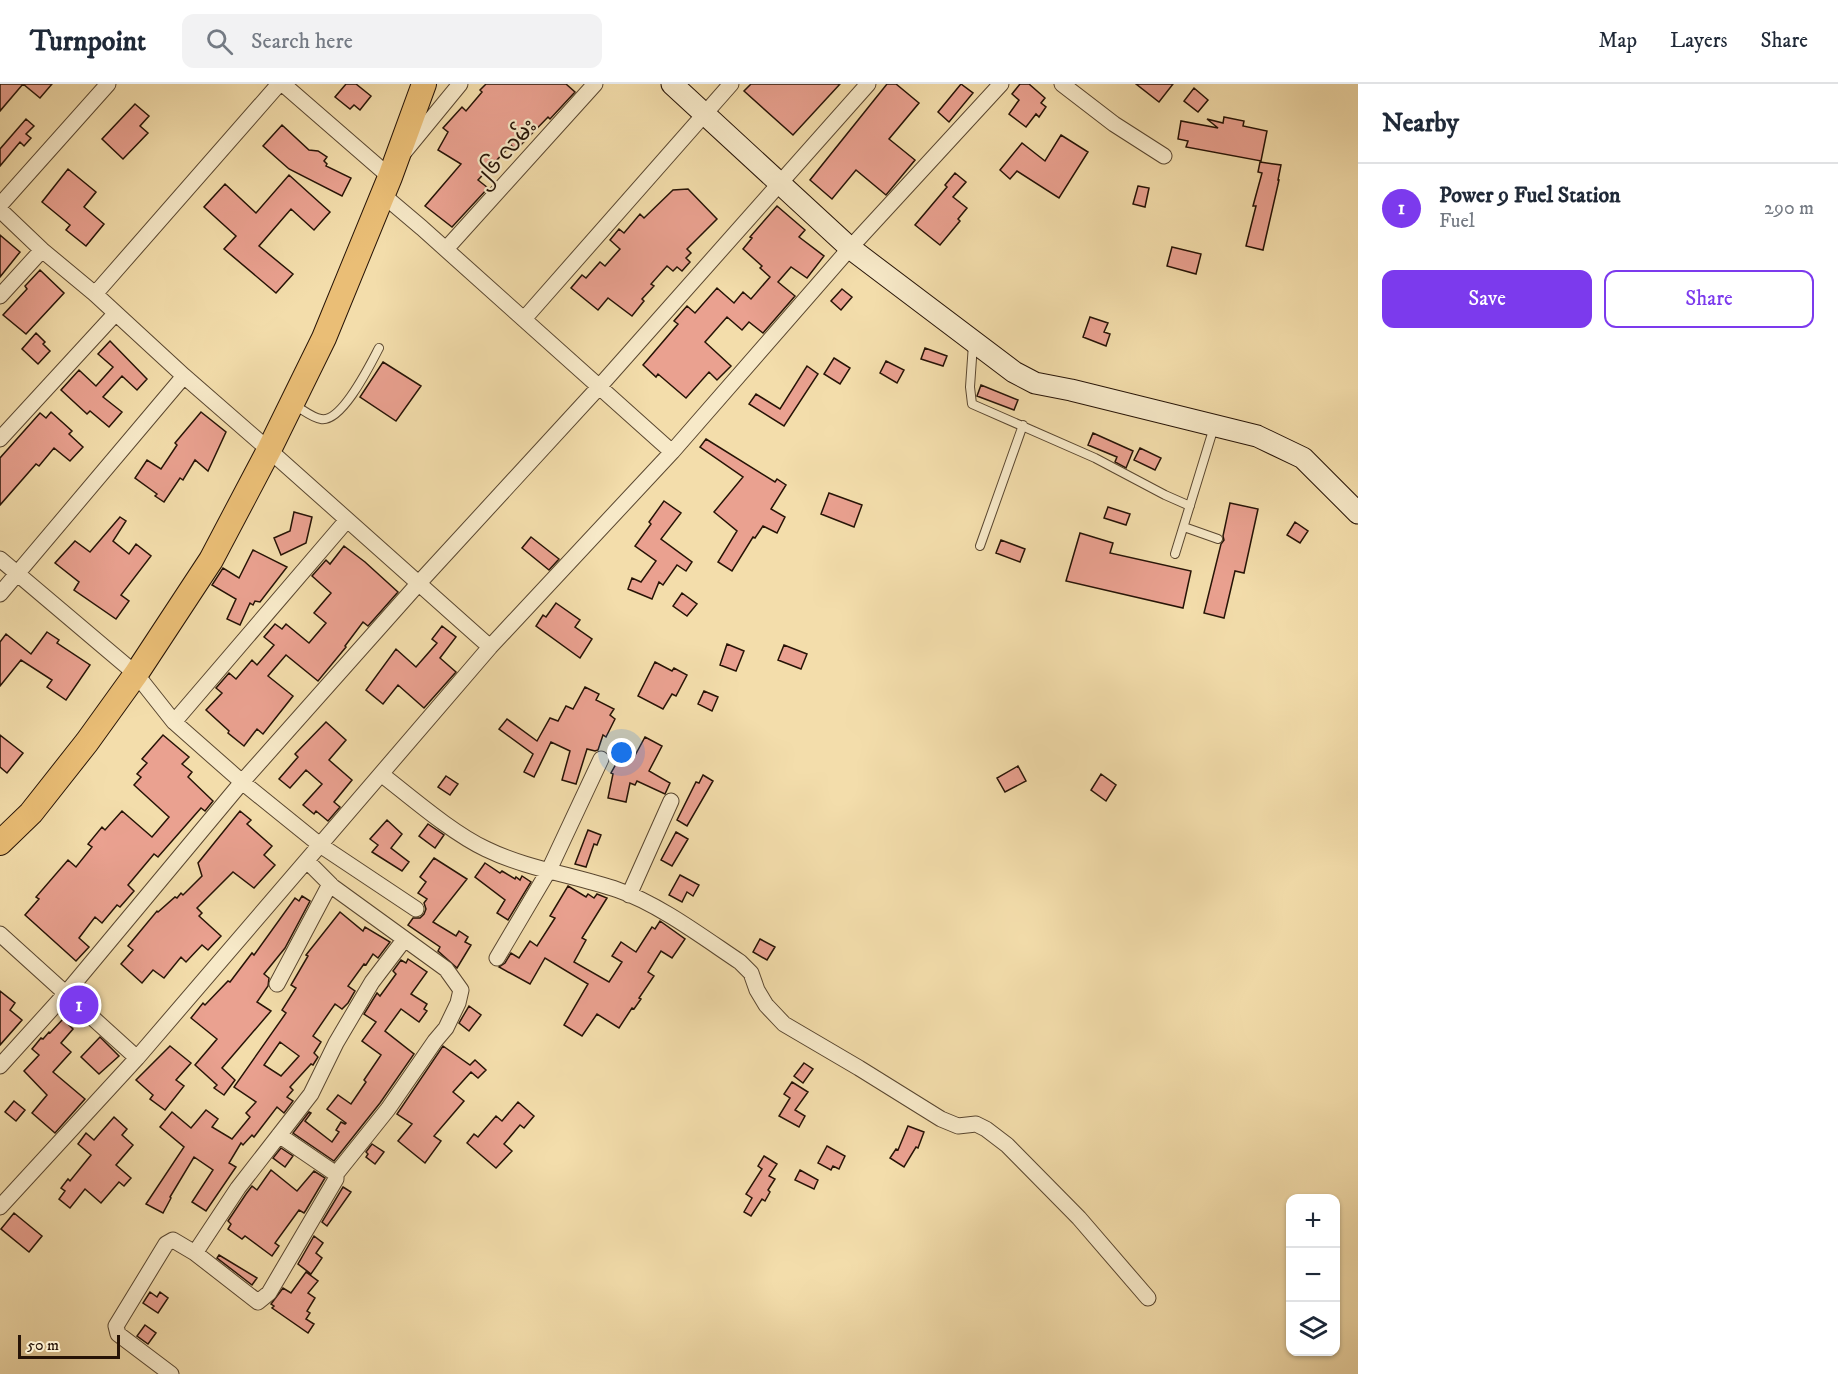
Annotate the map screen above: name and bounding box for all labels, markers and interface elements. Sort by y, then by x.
search box [182,14,602,68]
text: Turnpoint [30,24,146,59]
icon: search [203,25,236,58]
text: Search here [251,28,353,55]
text: Map [1598,28,1637,54]
text: Layers [1670,28,1728,54]
text: Share [1761,28,1808,54]
text: Nearby [1382,107,1459,140]
street label: ၂၆ လမ်း [465,111,545,195]
text: Power 9 Fuel Station [1439,182,1621,209]
text: 1 [1398,196,1405,221]
text: 290 m [1764,196,1814,221]
text: Fuel [1439,209,1475,234]
button: Save [1382,270,1592,328]
button: Share [1604,270,1814,328]
your location [607,738,636,767]
pin: 1 [60,982,98,1028]
map controls [1286,1194,1340,1356]
button: + [1286,1194,1340,1248]
button: − [1286,1248,1340,1302]
button: layers [1286,1302,1340,1356]
scale bar [18,1332,120,1360]
text: 50 m [27,1335,59,1355]

